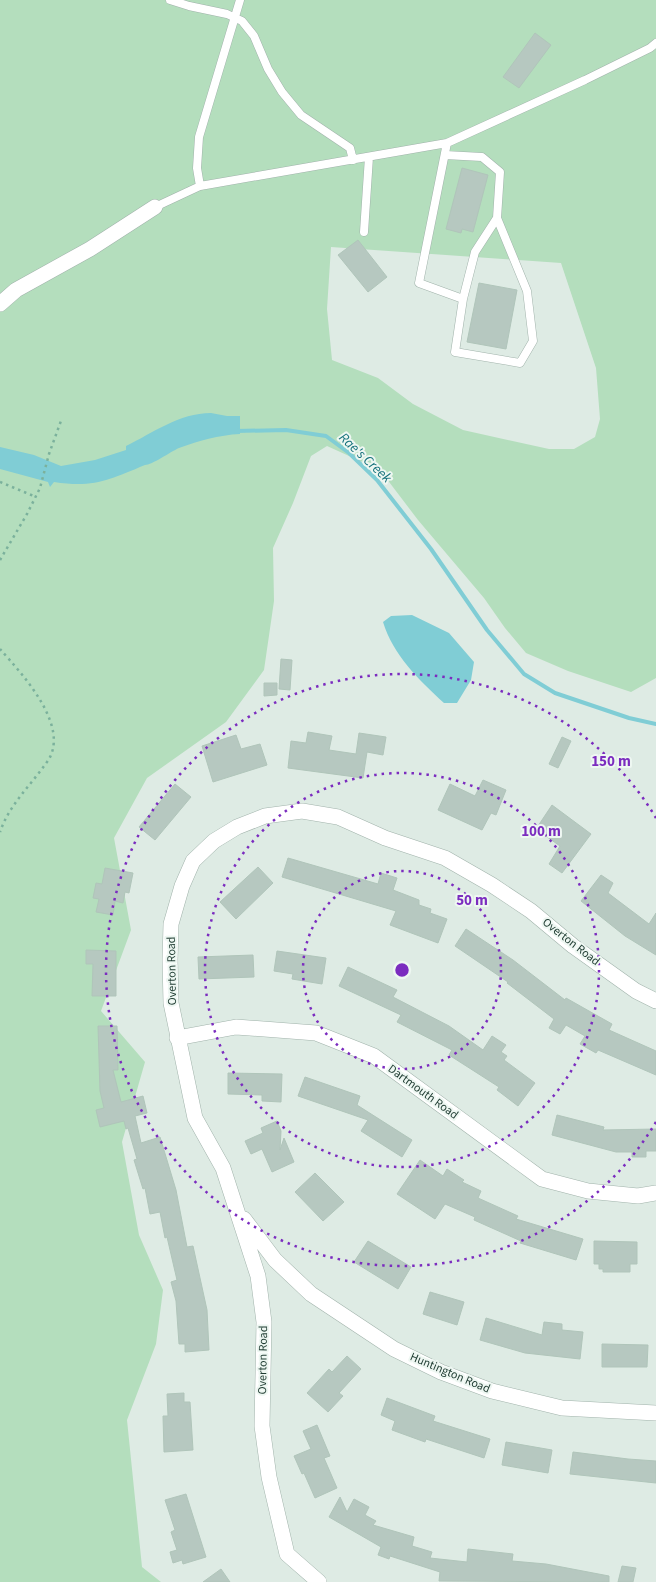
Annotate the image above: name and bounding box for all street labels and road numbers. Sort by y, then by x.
street label: Overton Road [539,914,603,970]
street label: Overton Road [163,936,181,1006]
street label: Dartmouth Road [384,1061,462,1123]
street label: Overton Road [254,1325,272,1395]
street label: Huntington Road [407,1348,493,1398]

